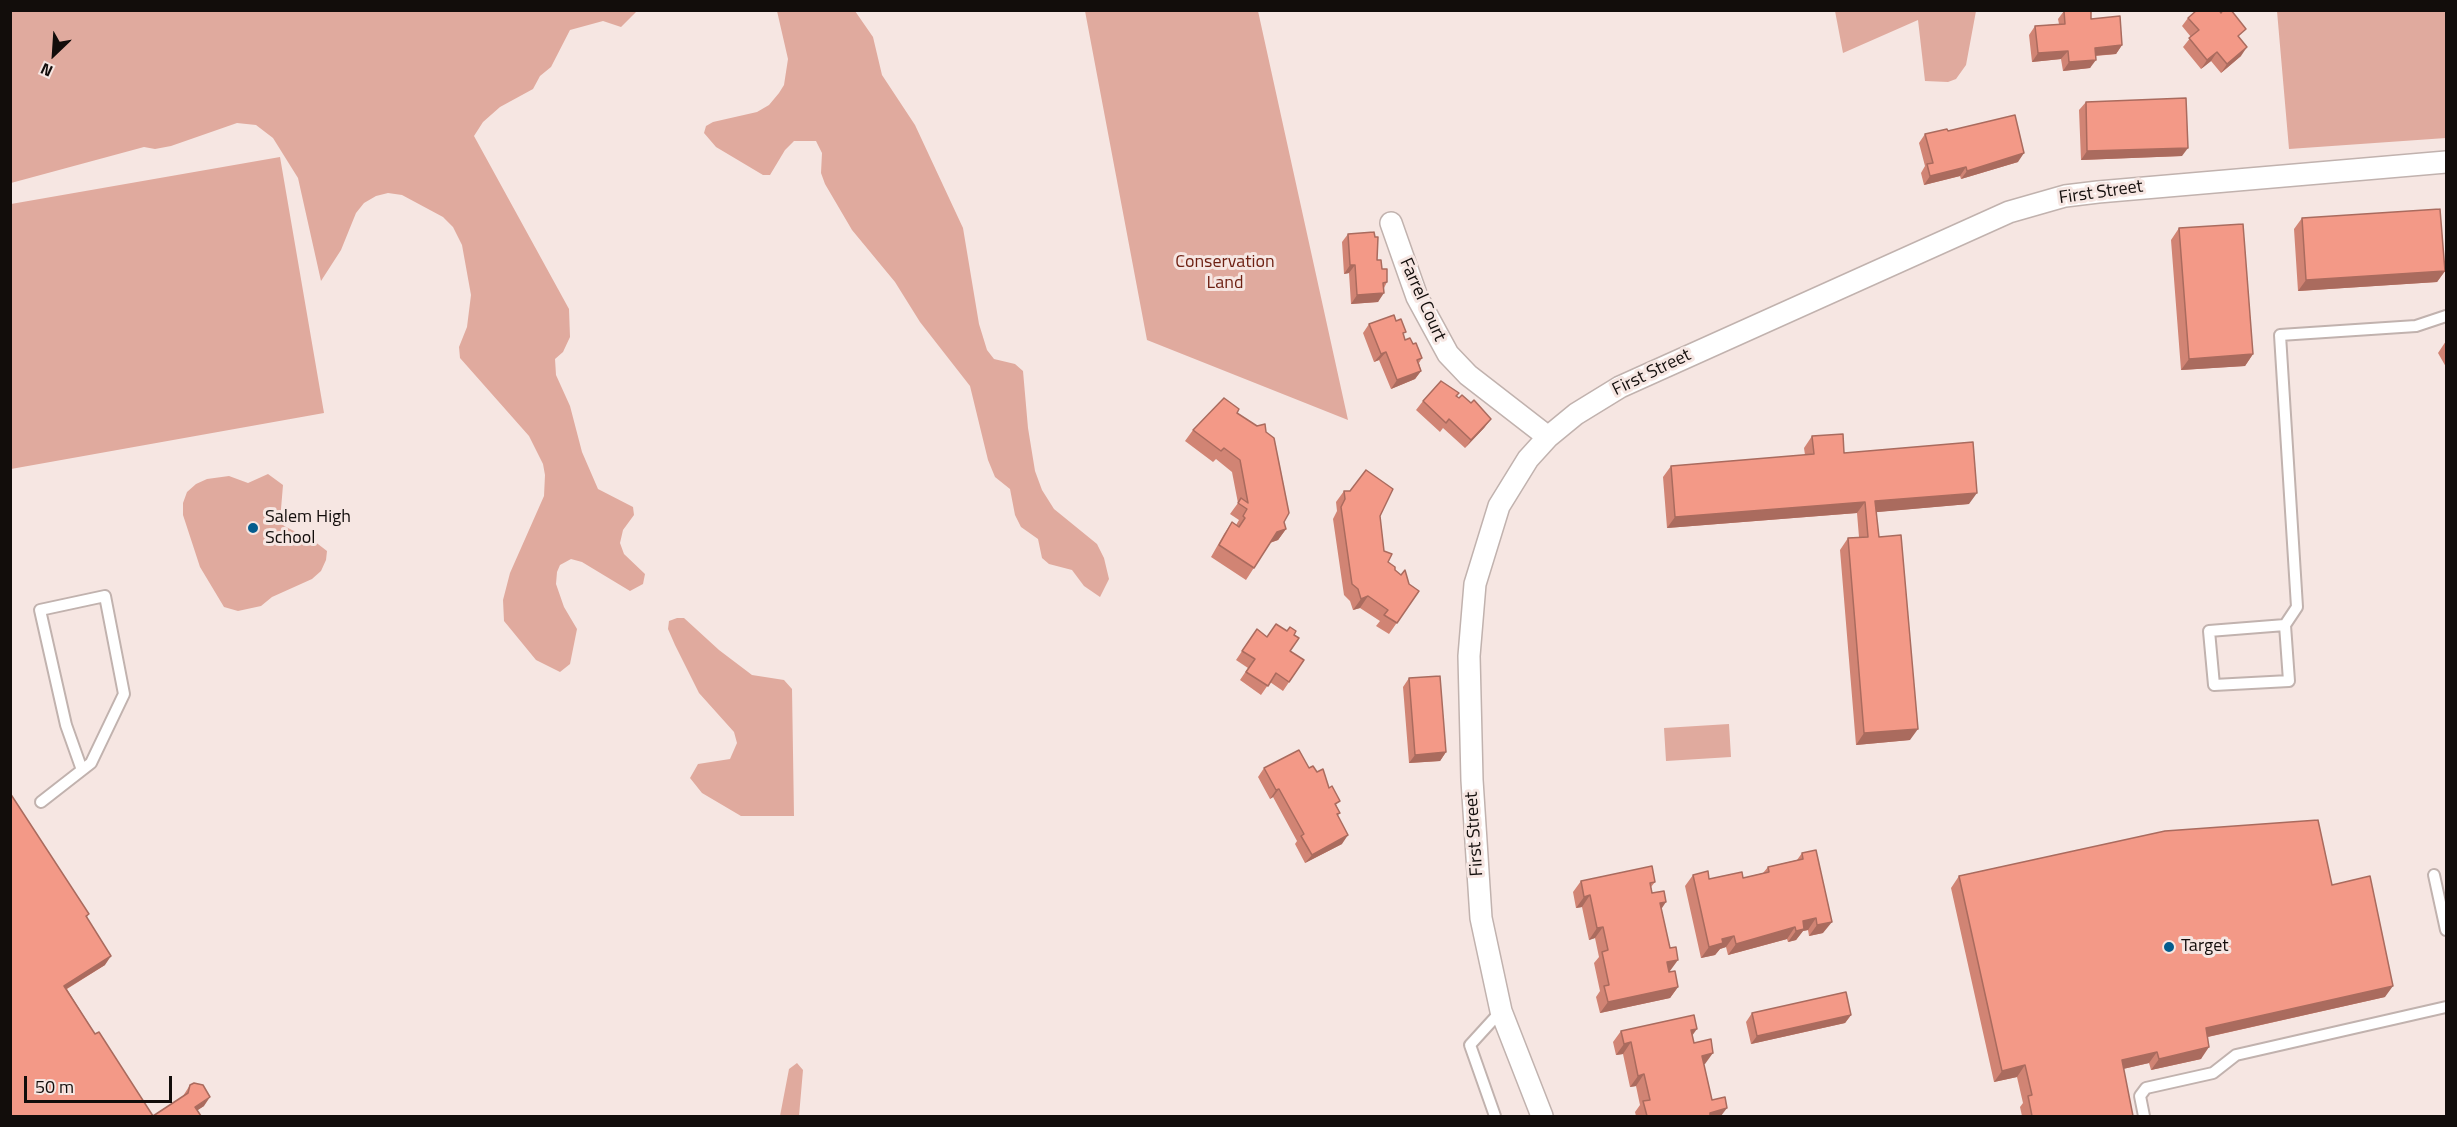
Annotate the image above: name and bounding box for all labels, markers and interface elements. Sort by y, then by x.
north arrow [24,24,84,84]
text: N [36,57,56,84]
street label: First Street [2058,176,2144,210]
park label: Conservation Land [1175,252,1275,294]
street label: Farrel Court [1394,255,1450,345]
street label: First Street [1609,345,1695,401]
place label: Salem High School [265,507,351,550]
marker: Salem High School [246,521,260,535]
street label: First Street [1461,791,1489,877]
place label: Target [2181,936,2229,958]
marker: Target [2162,940,2176,954]
scale bar [27,1064,176,1102]
text: 50 m [35,1073,74,1100]

